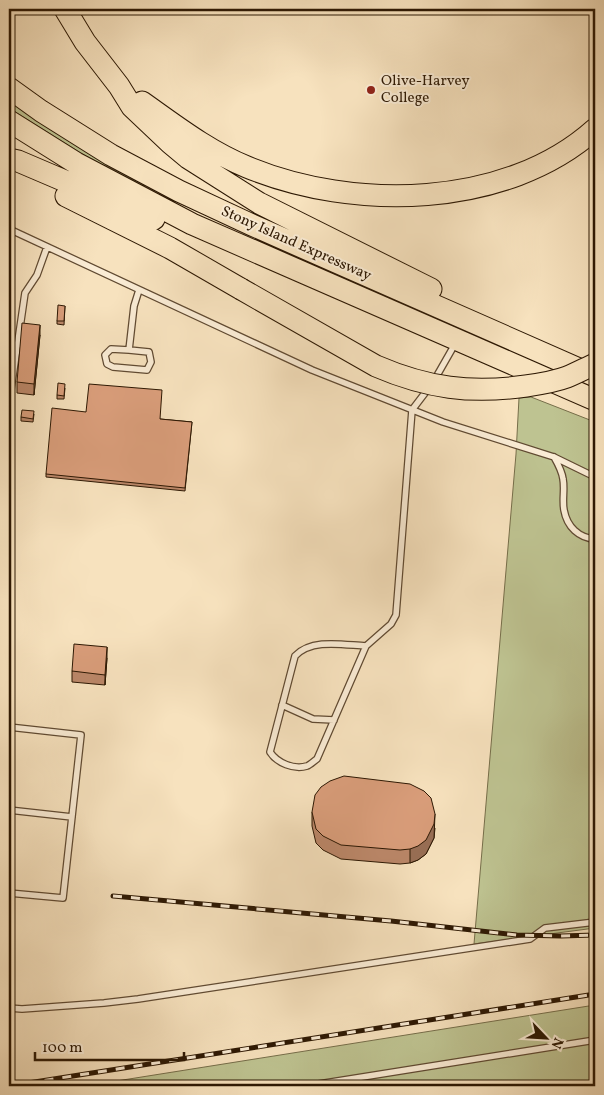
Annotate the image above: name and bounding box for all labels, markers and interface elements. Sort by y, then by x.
place label: Olive-Harvey College [381,71,470,109]
marker: Olive-Harvey College [365,84,377,96]
street label: Stony Island Expressway [217,201,375,287]
north arrow [522,1012,572,1062]
scale bar [35,1030,184,1062]
text: N [546,1034,567,1051]
text: 100 m [42,1038,82,1059]

